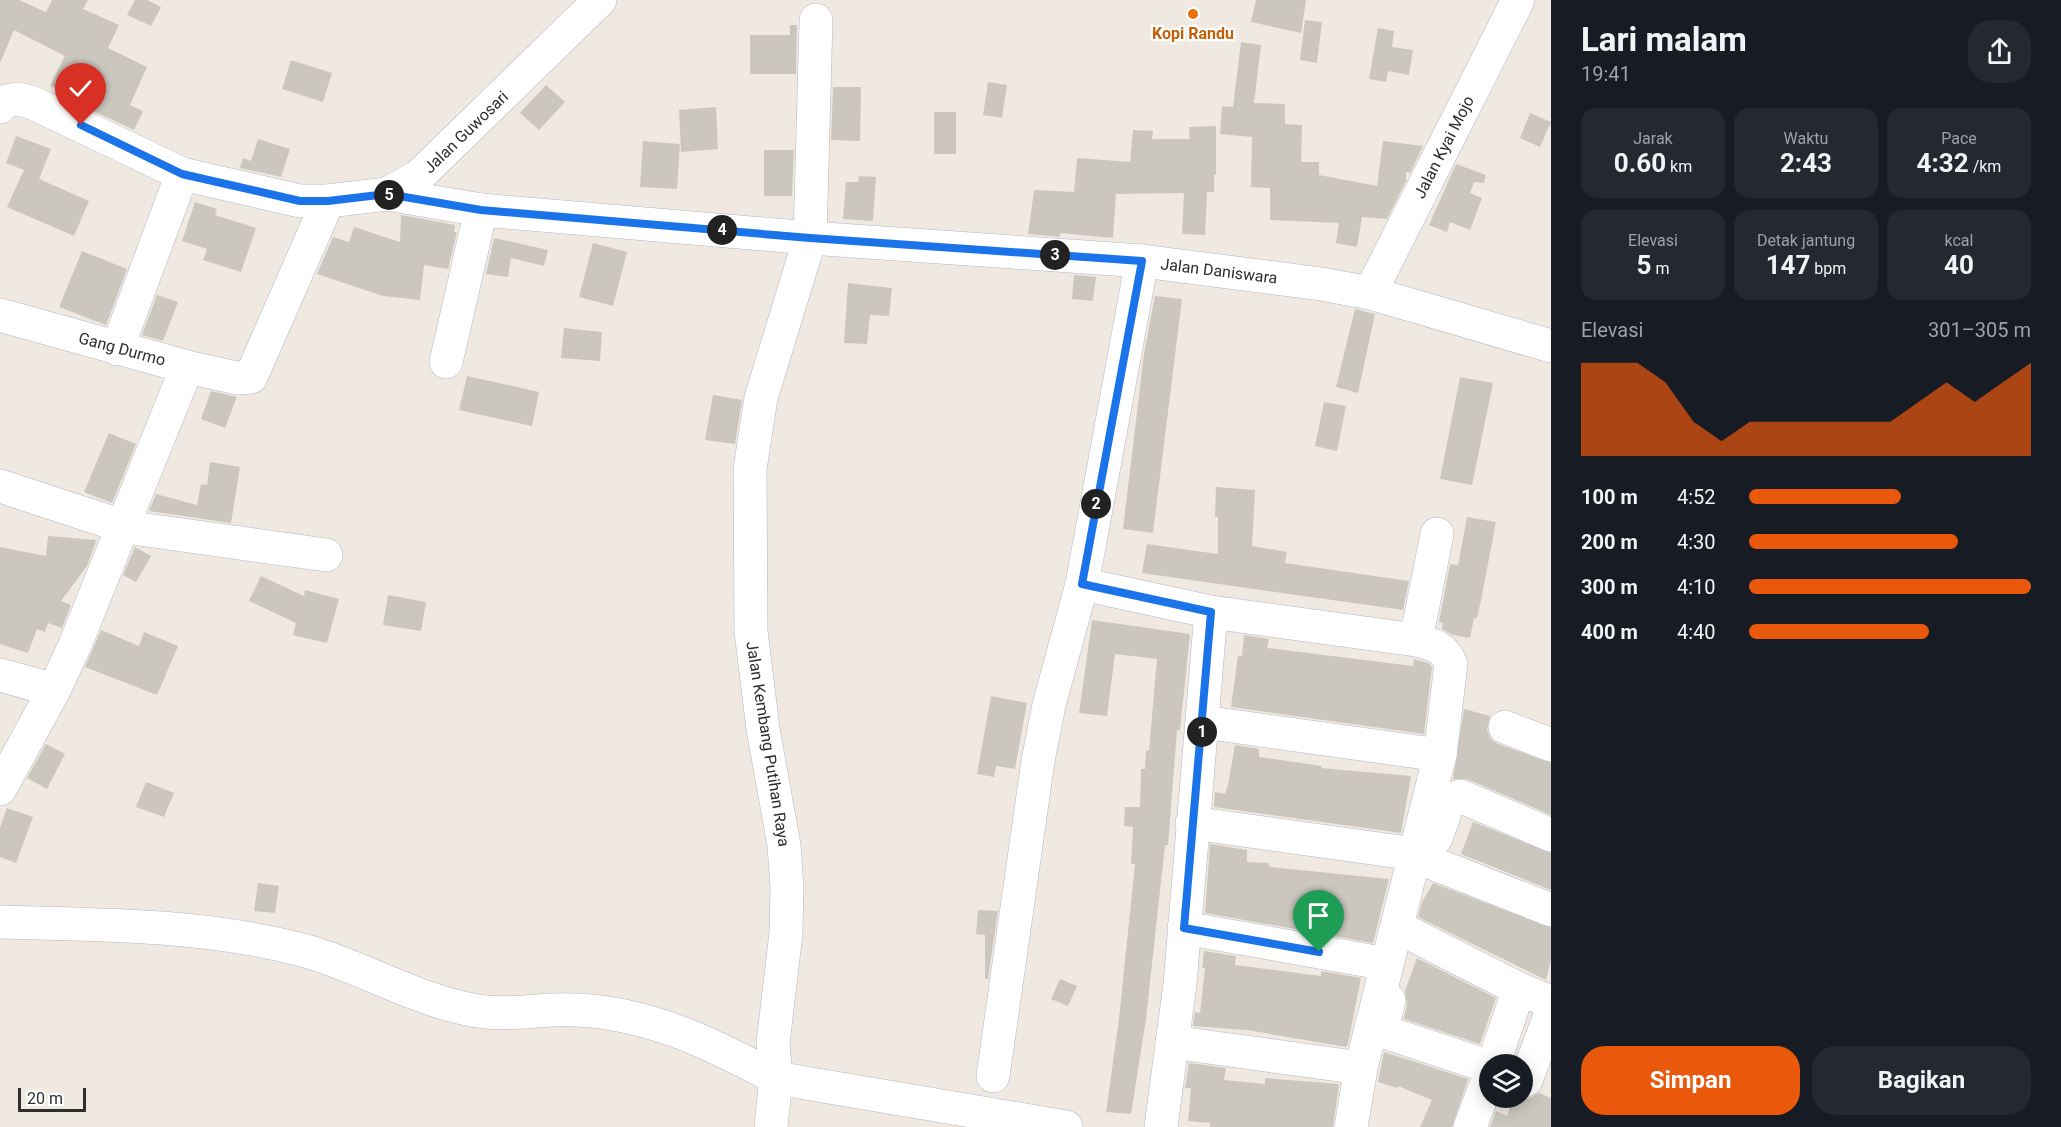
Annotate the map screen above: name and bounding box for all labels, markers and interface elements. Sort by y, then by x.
marker: Kopi Randu [1186,7,1200,21]
text: Lari malam [1581,20,1747,59]
button: share [1968,20,2031,83]
place label: Kopi Randu [1152,24,1234,43]
text: 19:41 [1581,62,1631,86]
pin [55,63,106,125]
icon: check [64,72,97,105]
street label: Jalan Guwosari [420,87,512,177]
street label: Jalan Kyai Mojo [1410,92,1478,202]
text: Jarak [1633,129,1673,148]
text: Waktu [1784,129,1828,148]
text: Pace [1941,129,1977,148]
text: 0.60 [1614,148,1666,178]
text: 2:43 [1780,148,1832,178]
text: 4:32 [1917,148,1969,178]
text: km [1666,157,1692,176]
text: /km [1969,157,2001,176]
pin: 5 [374,180,404,210]
text: 5 [384,185,394,204]
pin: 4 [707,215,737,245]
text: 4 [717,220,727,239]
text: Elevasi [1628,231,1678,250]
text: Detak jantung [1757,231,1855,250]
text: kcal [1945,231,1973,250]
pin: 3 [1040,240,1070,270]
text: 3 [1050,245,1060,264]
text: 5 [1637,250,1651,280]
text: 147 [1766,250,1810,280]
text: 40 [1944,250,1974,280]
street label: Jalan Daniswara [1159,254,1279,288]
text: m [1651,259,1669,278]
text: bpm [1810,259,1846,278]
text: Elevasi [1581,318,1643,342]
text: 301–305 m [1928,318,2031,342]
street label: Gang Durmo [76,328,168,370]
text: 100 m [1581,485,1638,509]
text: 4:52 [1677,485,1716,509]
pin: 2 [1081,489,1111,519]
text: 2 [1091,494,1101,513]
text: 200 m [1581,530,1638,554]
text: 4:30 [1677,530,1716,554]
text: 300 m [1581,575,1638,599]
text: 4:10 [1677,575,1716,599]
text: 400 m [1581,620,1638,644]
text: 4:40 [1677,620,1716,644]
street label: Jalan Kembang Putihan Raya [742,640,794,848]
pin: 1 [1187,717,1217,747]
text: 1 [1197,722,1207,741]
pin [1293,890,1344,952]
icon: arrive [1302,899,1335,932]
button: Simpan [1581,1046,1800,1115]
button: Bagikan [1812,1046,2031,1115]
map controls [1479,1054,1533,1108]
button: layers [1479,1054,1533,1108]
scale bar [18,1085,86,1112]
text: 20 m [27,1089,63,1108]

